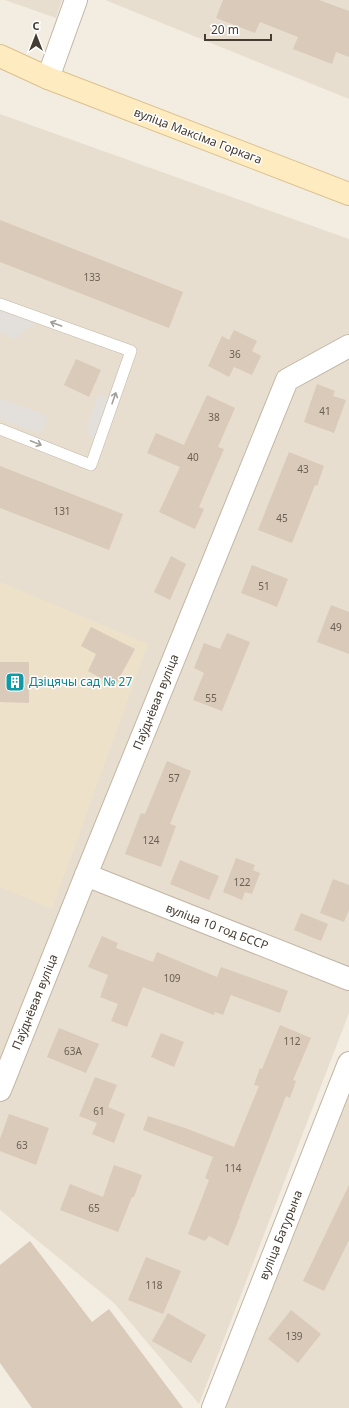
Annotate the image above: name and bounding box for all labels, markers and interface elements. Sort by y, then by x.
north arrow [16,16,56,56]
scale bar [205,16,271,42]
text: С [32,18,40,33]
text: 20 m [211,21,239,38]
street label: вуліца Максіма Горкага [132,103,265,168]
house number: 133 [83,270,101,284]
one-way arrow [50,319,62,327]
house number: 36 [229,347,241,361]
one-way arrow [111,393,119,405]
house number: 41 [319,404,331,418]
house number: 38 [208,410,220,424]
one-way arrow [30,440,42,448]
house number: 40 [187,450,199,464]
house number: 43 [297,462,309,476]
house number: 131 [53,504,71,518]
house number: 45 [276,511,288,525]
house number: 51 [258,579,270,593]
house number: 49 [330,620,342,634]
street label: Паўднёвая вуліца [129,651,183,752]
building icon: Дзіцячы сад № 27 [4,671,26,693]
place label: Дзіцячы сад № 27 [29,673,132,690]
house number: 55 [205,691,217,705]
house number: 57 [168,771,180,785]
house number: 124 [142,833,160,847]
house number: 122 [233,875,251,889]
street label: вуліца 10 год БССР [163,899,271,954]
street label: Паўднёвая вуліца [8,951,62,1052]
house number: 109 [163,971,181,985]
house number: 112 [283,1034,301,1048]
house number: 63А [64,1044,83,1058]
house number: 61 [93,1104,105,1118]
house number: 63 [16,1138,28,1152]
house number: 114 [224,1161,242,1175]
street label: вуліца Батурына [255,1187,306,1282]
house number: 65 [88,1201,100,1215]
house number: 118 [145,1278,163,1292]
house number: 139 [285,1329,303,1343]

